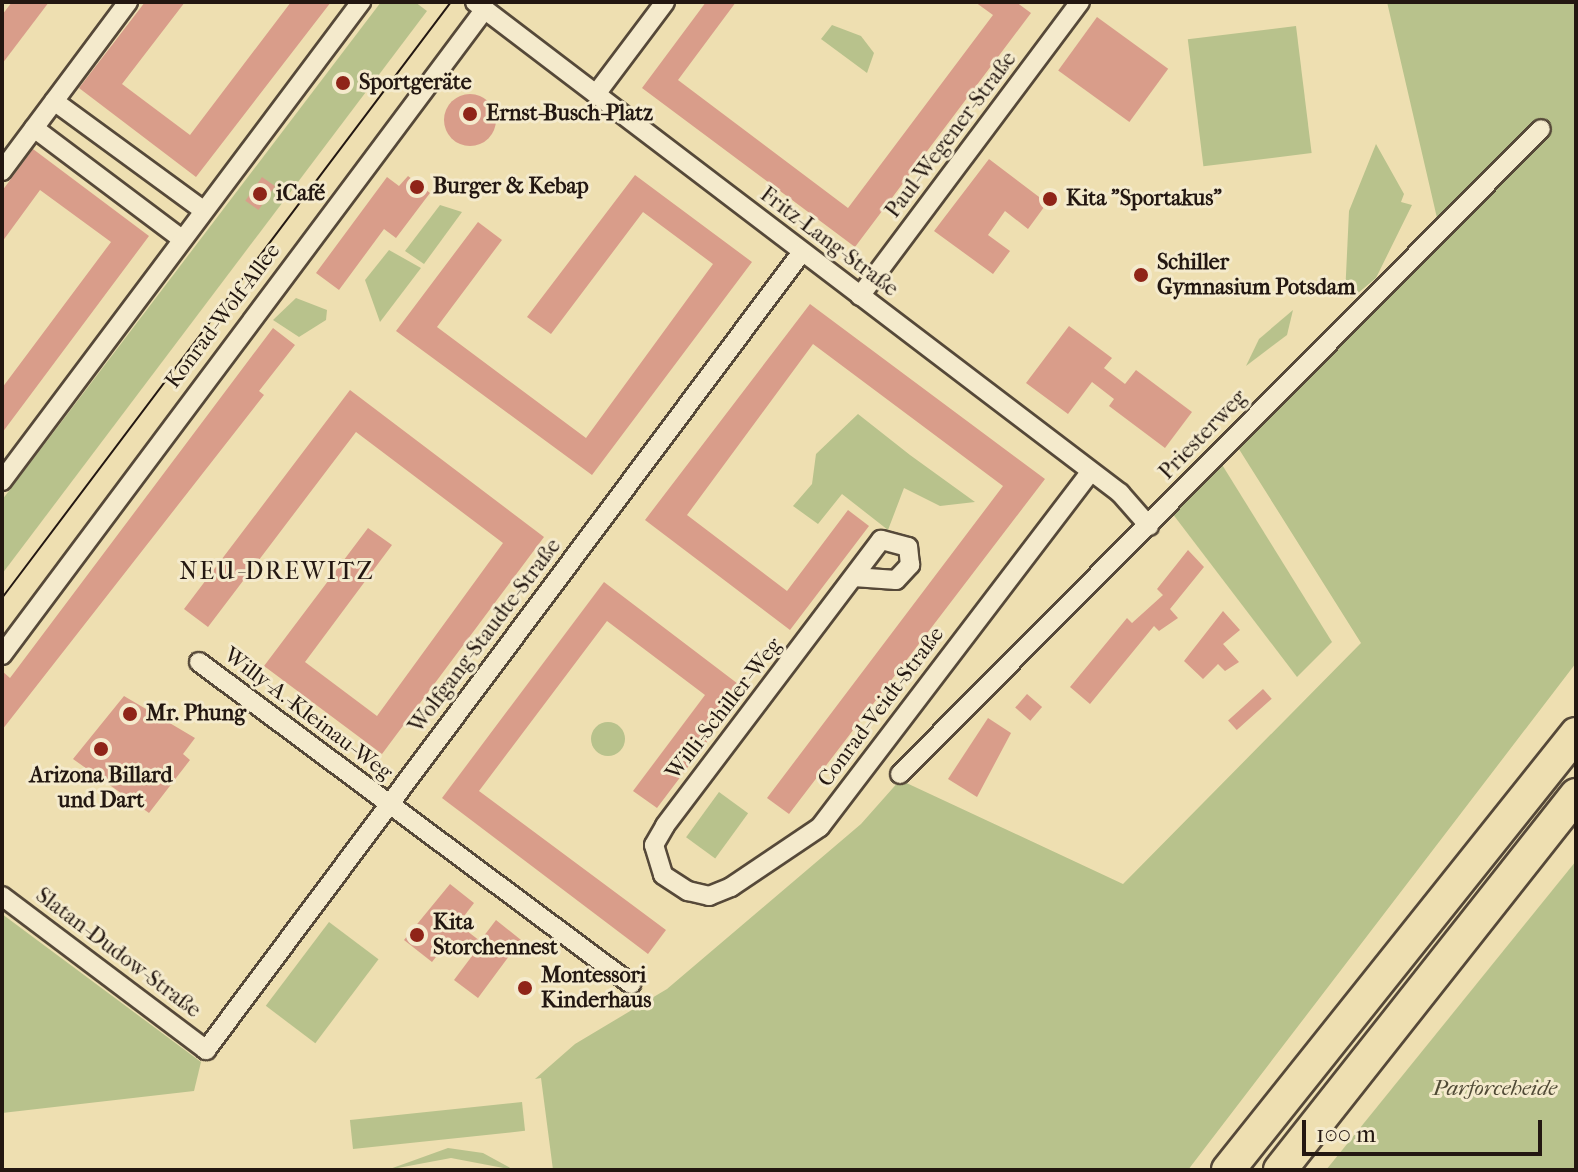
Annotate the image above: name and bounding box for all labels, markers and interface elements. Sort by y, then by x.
street label: Paul-Wegener-Straße [880,47,1022,223]
place label: Sportgeräte [359,70,472,96]
marker: Sportgeräte [334,74,352,92]
place label: Ernst-Busch-Platz [486,101,653,127]
marker: Ernst-Busch-Platz [461,105,479,123]
place label: Burger & Kebap [433,174,589,200]
marker: Burger & Kebap [408,178,426,196]
place label: iCafé [276,181,325,207]
street label: Fritz-Lang-Straße [755,181,903,303]
marker: iCafé [251,185,269,203]
place label: Kita "Sportakus" [1066,186,1222,212]
marker: Kita "Sportakus" [1041,190,1059,208]
street label: Konrad-Wolf-Allee [160,238,286,394]
place label: Schiller Gymnasium Potsdam [1157,249,1355,300]
marker: Schiller Gymnasium Potsdam [1132,266,1150,284]
street label: Priesterweg [1154,385,1252,485]
street label: Wolfgang-Staudte-Straße [403,534,567,738]
district label: NEU-DREWITZ [179,558,375,586]
street label: Conrad-Veidt-Straße [812,622,950,792]
street label: Willi-Schiller-Weg [660,633,788,785]
street label: Willy-A.-Kleinau-Weg [218,642,398,786]
place label: Mr. Phung [146,701,246,727]
marker: Mr. Phung [121,705,139,723]
marker: Arizona Billard und Dart [92,740,110,758]
place label: Arizona Billard und Dart [30,762,172,814]
street label: Slatan-Dudow-Straße [30,882,206,1024]
place label: Kita Storchennest [433,909,558,960]
marker: Kita Storchennest [408,926,426,944]
place label: Montessori Kinderhaus [541,962,651,1014]
marker: Montessori Kinderhaus [516,979,534,997]
park label: Parforceheide [1433,1076,1557,1102]
scale bar [1306,1104,1546,1154]
text: 100 m [1316,1120,1376,1148]

